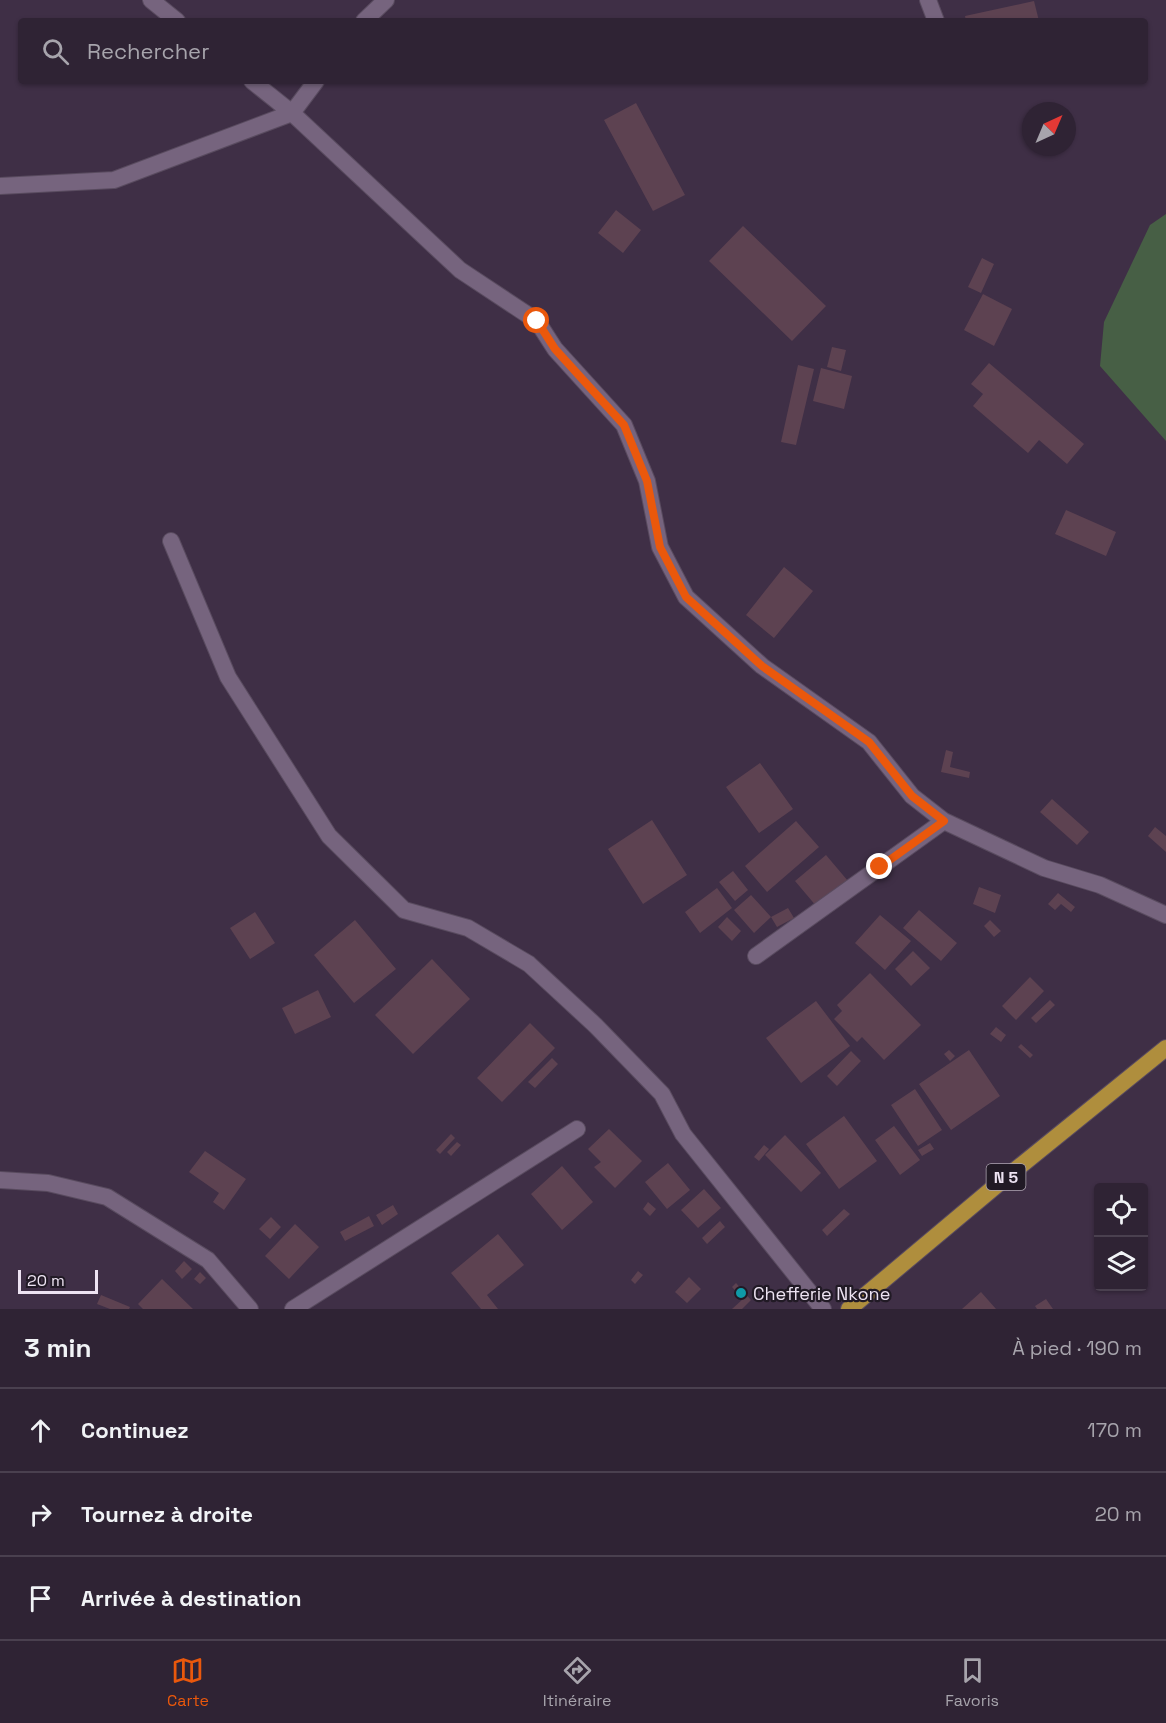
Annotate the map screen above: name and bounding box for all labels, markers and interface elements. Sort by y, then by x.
search box [18,18,1148,84]
icon: search [39,35,72,68]
text: Rechercher [87,37,209,65]
north arrow [1022,102,1076,156]
route start [523,307,549,333]
route end [866,853,892,879]
road number: N 5 [986,1164,1026,1190]
map controls [1094,1183,1148,1291]
button: locate [1094,1183,1148,1237]
button: layers [1094,1237,1148,1291]
scale bar [18,1267,98,1294]
text: 20 m [27,1270,65,1291]
place label: Chefferie Nkone [753,1282,890,1305]
marker: Chefferie Nkone [734,1286,748,1300]
text: 3 min [24,1331,92,1365]
text: À pied · 190 m [1012,1335,1142,1361]
icon: ahead [24,1414,57,1447]
text: Continuez [81,1416,189,1444]
text: 170 m [1087,1417,1142,1443]
icon: right [24,1498,57,1531]
text: Tournez à droite [81,1500,253,1528]
text: 20 m [1095,1501,1142,1527]
icon: arrive [24,1582,57,1615]
text: Arrivée à destination [81,1584,302,1612]
tab: Carte [167,1654,209,1711]
tab: Itinéraire [543,1654,611,1711]
tab: Favoris [945,1654,999,1711]

